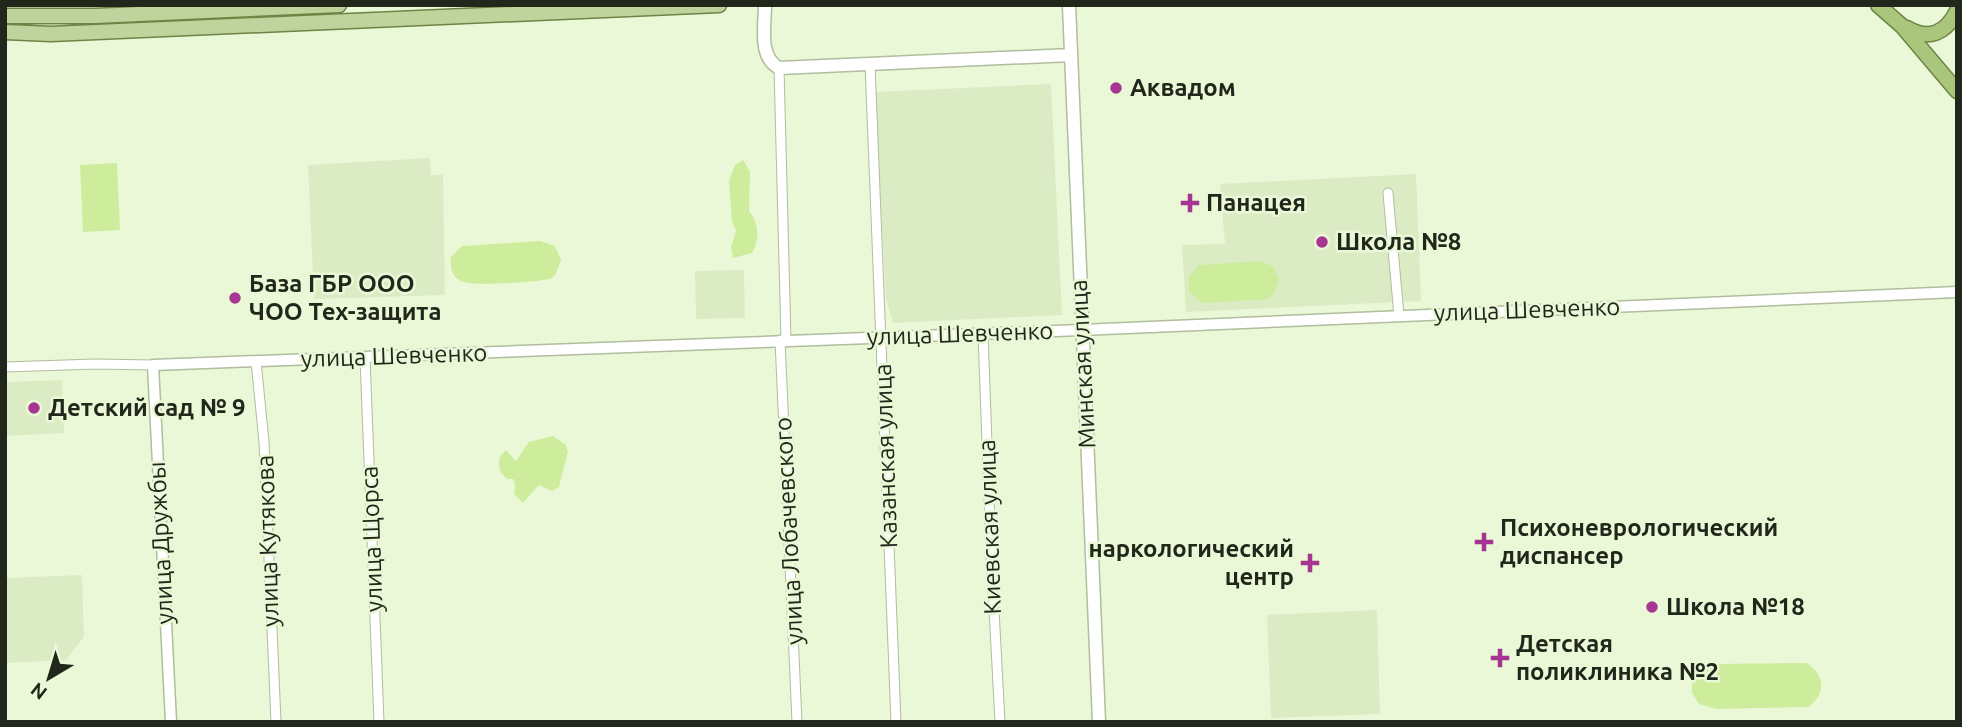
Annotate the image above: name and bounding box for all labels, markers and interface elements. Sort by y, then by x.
place label: Аквадом [1130,74,1236,101]
marker: Аквадом [1108,80,1124,96]
place label: Панацея [1206,189,1306,216]
marker: Панацея [1180,193,1200,213]
place label: Школа №8 [1336,228,1461,255]
marker: Школа №8 [1314,234,1330,250]
place label: База ГБР ООО ЧОО Тех-защита [249,270,441,325]
street label: Минская улица [1065,279,1100,449]
marker: База ГБР ООО ЧОО Тех-защита [227,290,243,306]
street label: улица Шевченко [1433,293,1621,326]
street label: улица Шевченко [866,317,1054,350]
street label: улица Шевченко [300,339,488,372]
street label: Казанская улица [869,363,902,549]
place label: Детский сад № 9 [48,394,246,421]
marker: Детский сад № 9 [26,400,42,416]
street label: улица Лобачевского [769,416,808,646]
street label: Киевская улица [973,439,1006,615]
street label: улица Кутякова [251,455,284,627]
street label: улица Дружбы [143,461,178,625]
street label: улица Щорса [355,465,388,613]
place label: Психоневрологический диспансер [1500,514,1778,569]
marker: Психоневрологический диспансер [1474,532,1494,552]
place label: наркологический центр [1089,535,1294,590]
marker: наркологический центр [1300,553,1320,573]
place label: Школа №18 [1666,593,1805,620]
marker: Школа №18 [1644,599,1660,615]
place label: Детская поликлиника №2 [1516,630,1719,685]
north arrow [14,643,84,713]
marker: Детская поликлиника №2 [1490,648,1510,668]
text: N [26,678,51,704]

